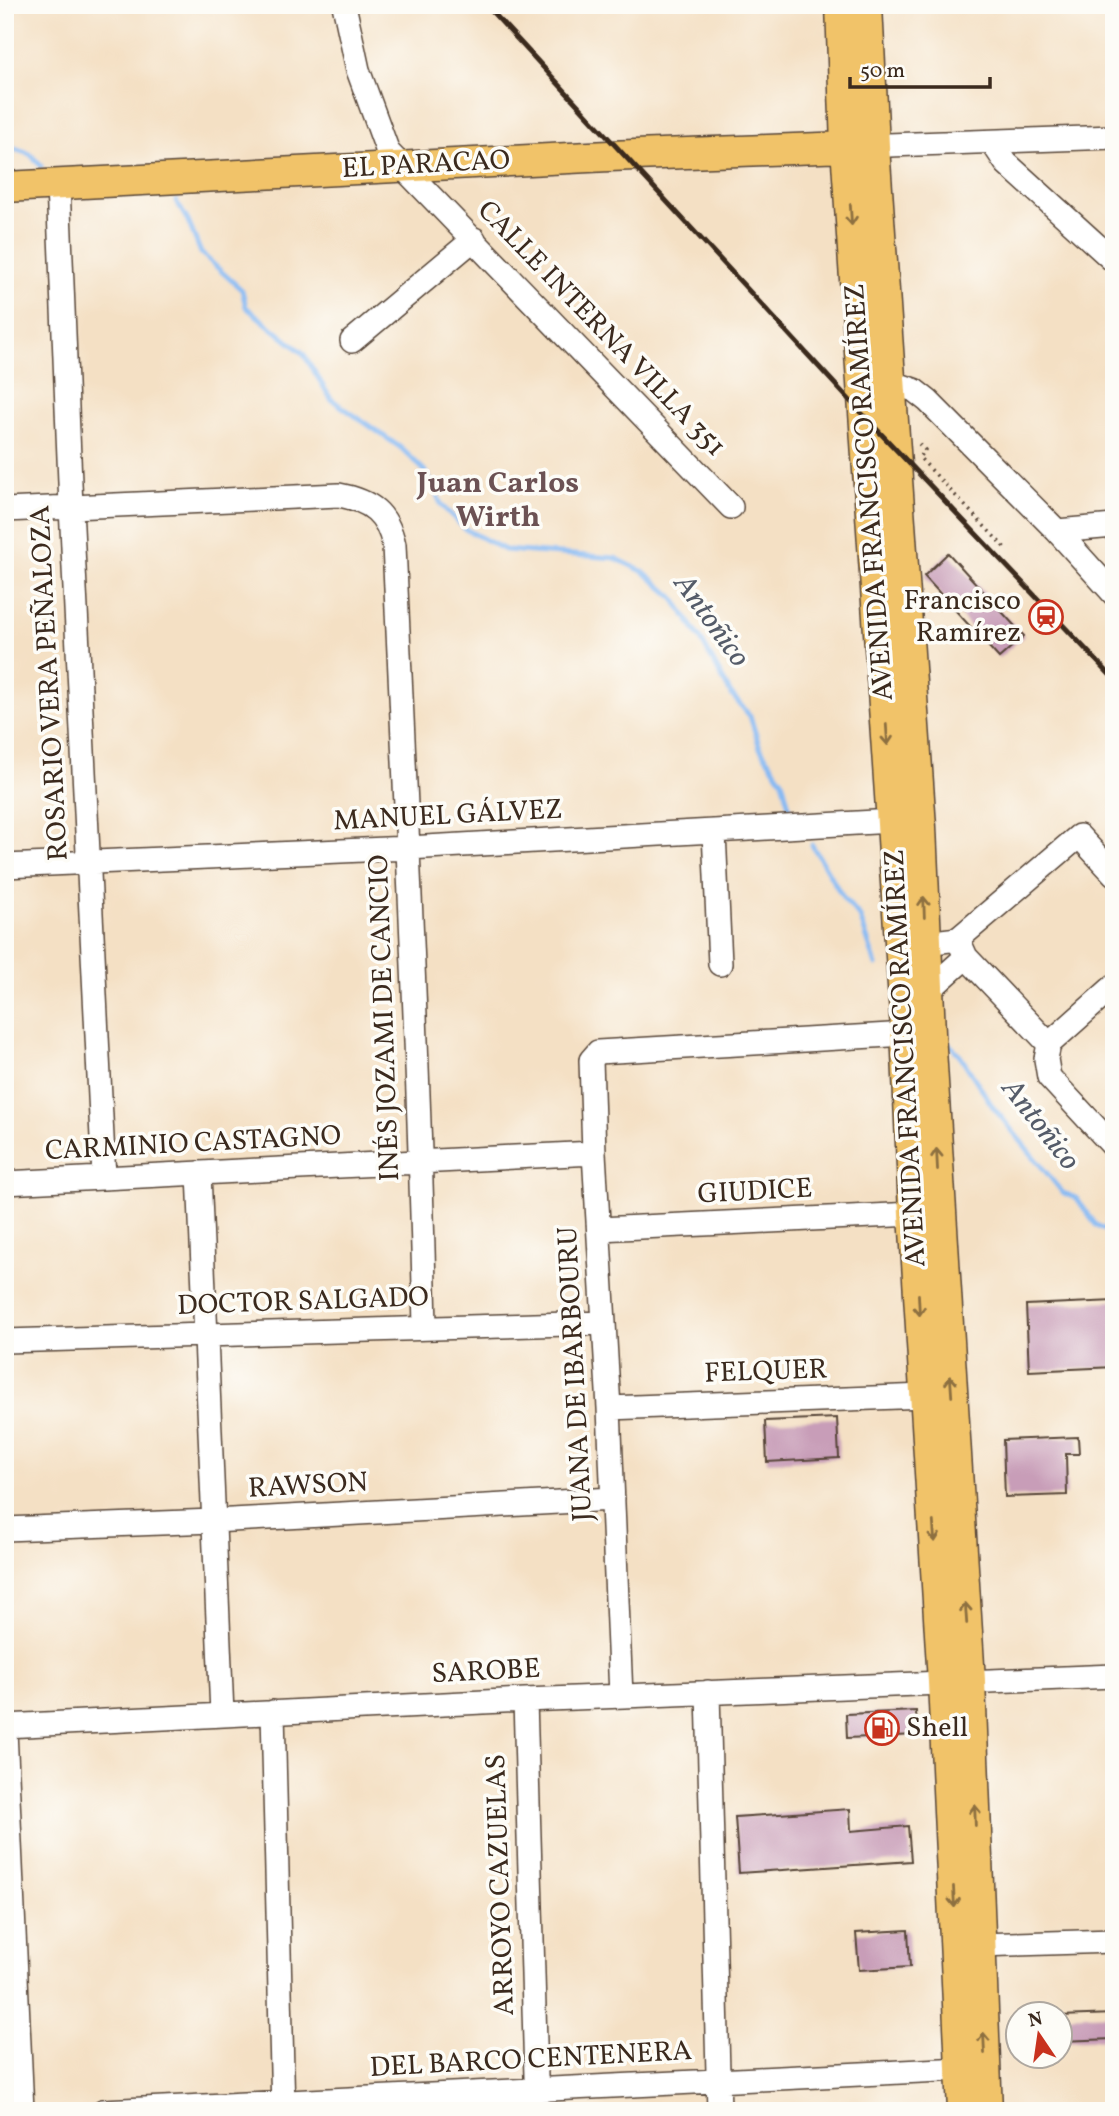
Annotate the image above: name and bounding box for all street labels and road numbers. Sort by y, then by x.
street label: EL PARACAO [341,141,511,189]
street label: CALLE INTERNA VILLA 351 [468,192,734,466]
street label: AVENIDA FRANCISCO RAMÍREZ [836,282,904,702]
street label: ROSARIO VERA PEÑALOZA [21,504,79,862]
street label: MANUEL GÁLVEZ [332,791,564,841]
street label: AVENIDA FRANCISCO RAMÍREZ [876,848,936,1268]
street label: INÉS JOZAMI DE CANCIO [360,854,410,1182]
street label: CARMINIO CASTAGNO [44,1117,342,1171]
street label: GIUDICE [697,1170,813,1214]
street label: JUANA DE IBARBOURU [549,1226,603,1522]
street label: DOCTOR SALGADO [177,1278,429,1326]
street label: FELQUER [704,1350,828,1394]
street label: RAWSON [247,1463,369,1509]
street label: SAROBE [431,1650,541,1694]
street label: ARROYO CAZUELAS [477,1753,525,2017]
street label: DEL BARCO CENTENERA [369,2032,693,2088]

